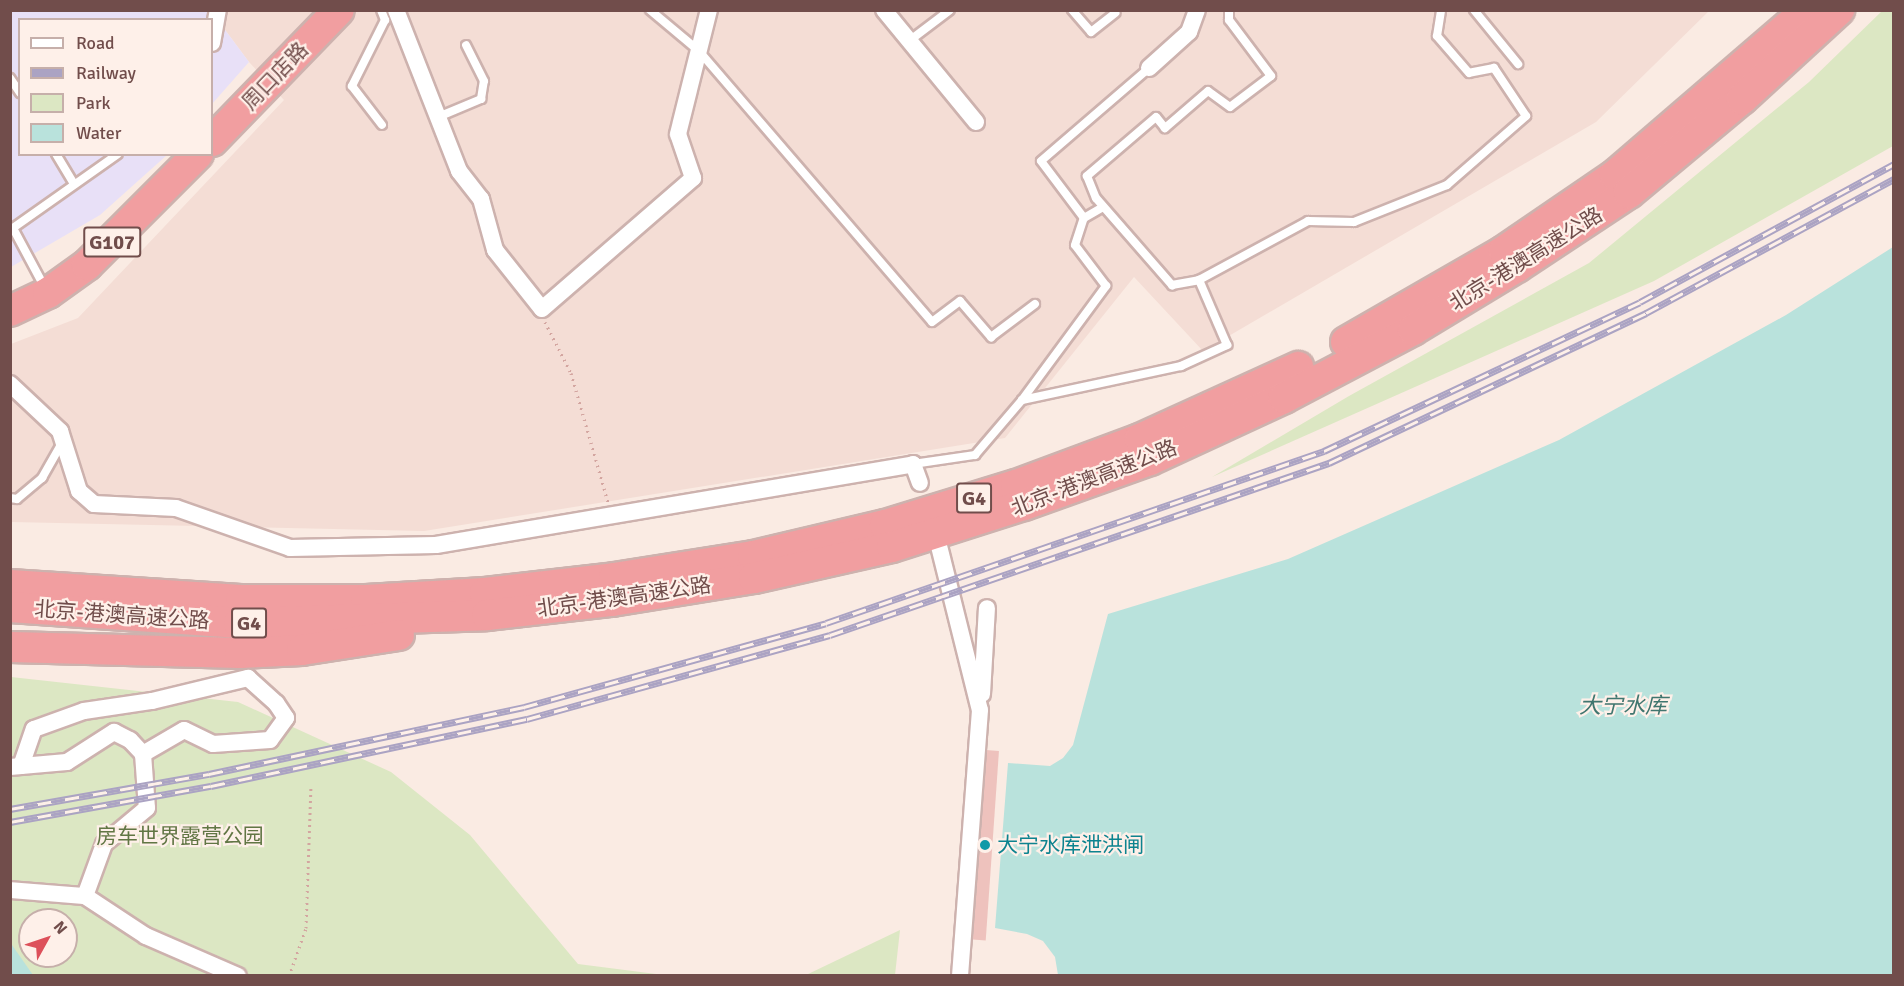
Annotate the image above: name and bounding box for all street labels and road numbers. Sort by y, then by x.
street label: 周口店路 [237,37,313,115]
street label: 北京-港澳高速公路 [1445,202,1607,316]
road number: G107 [82,225,142,259]
street label: 北京-港澳高速公路 [1008,435,1180,521]
road number: G4 [956,481,992,515]
street label: 北京-港澳高速公路 [535,572,713,622]
street label: 北京-港澳高速公路 [34,596,210,634]
road number: G4 [231,606,267,640]

